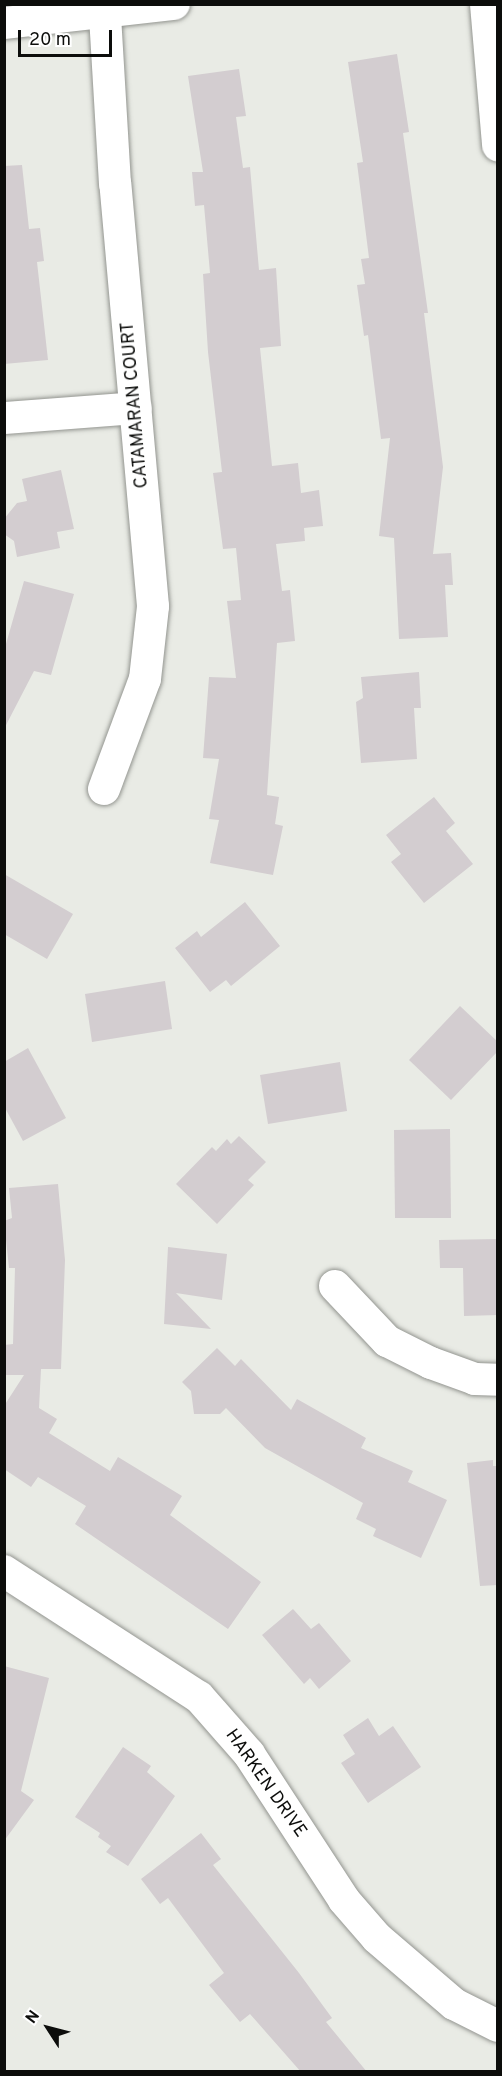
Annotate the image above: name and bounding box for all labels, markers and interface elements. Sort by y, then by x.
scale bar [21,18,116,56]
text: 20 m [29,29,71,52]
street label: CATAMARAN COURT [118,321,154,489]
street label: HARKEN DRIVE [220,1726,310,1842]
north arrow [18,1998,78,2058]
text: N [22,2007,45,2028]

